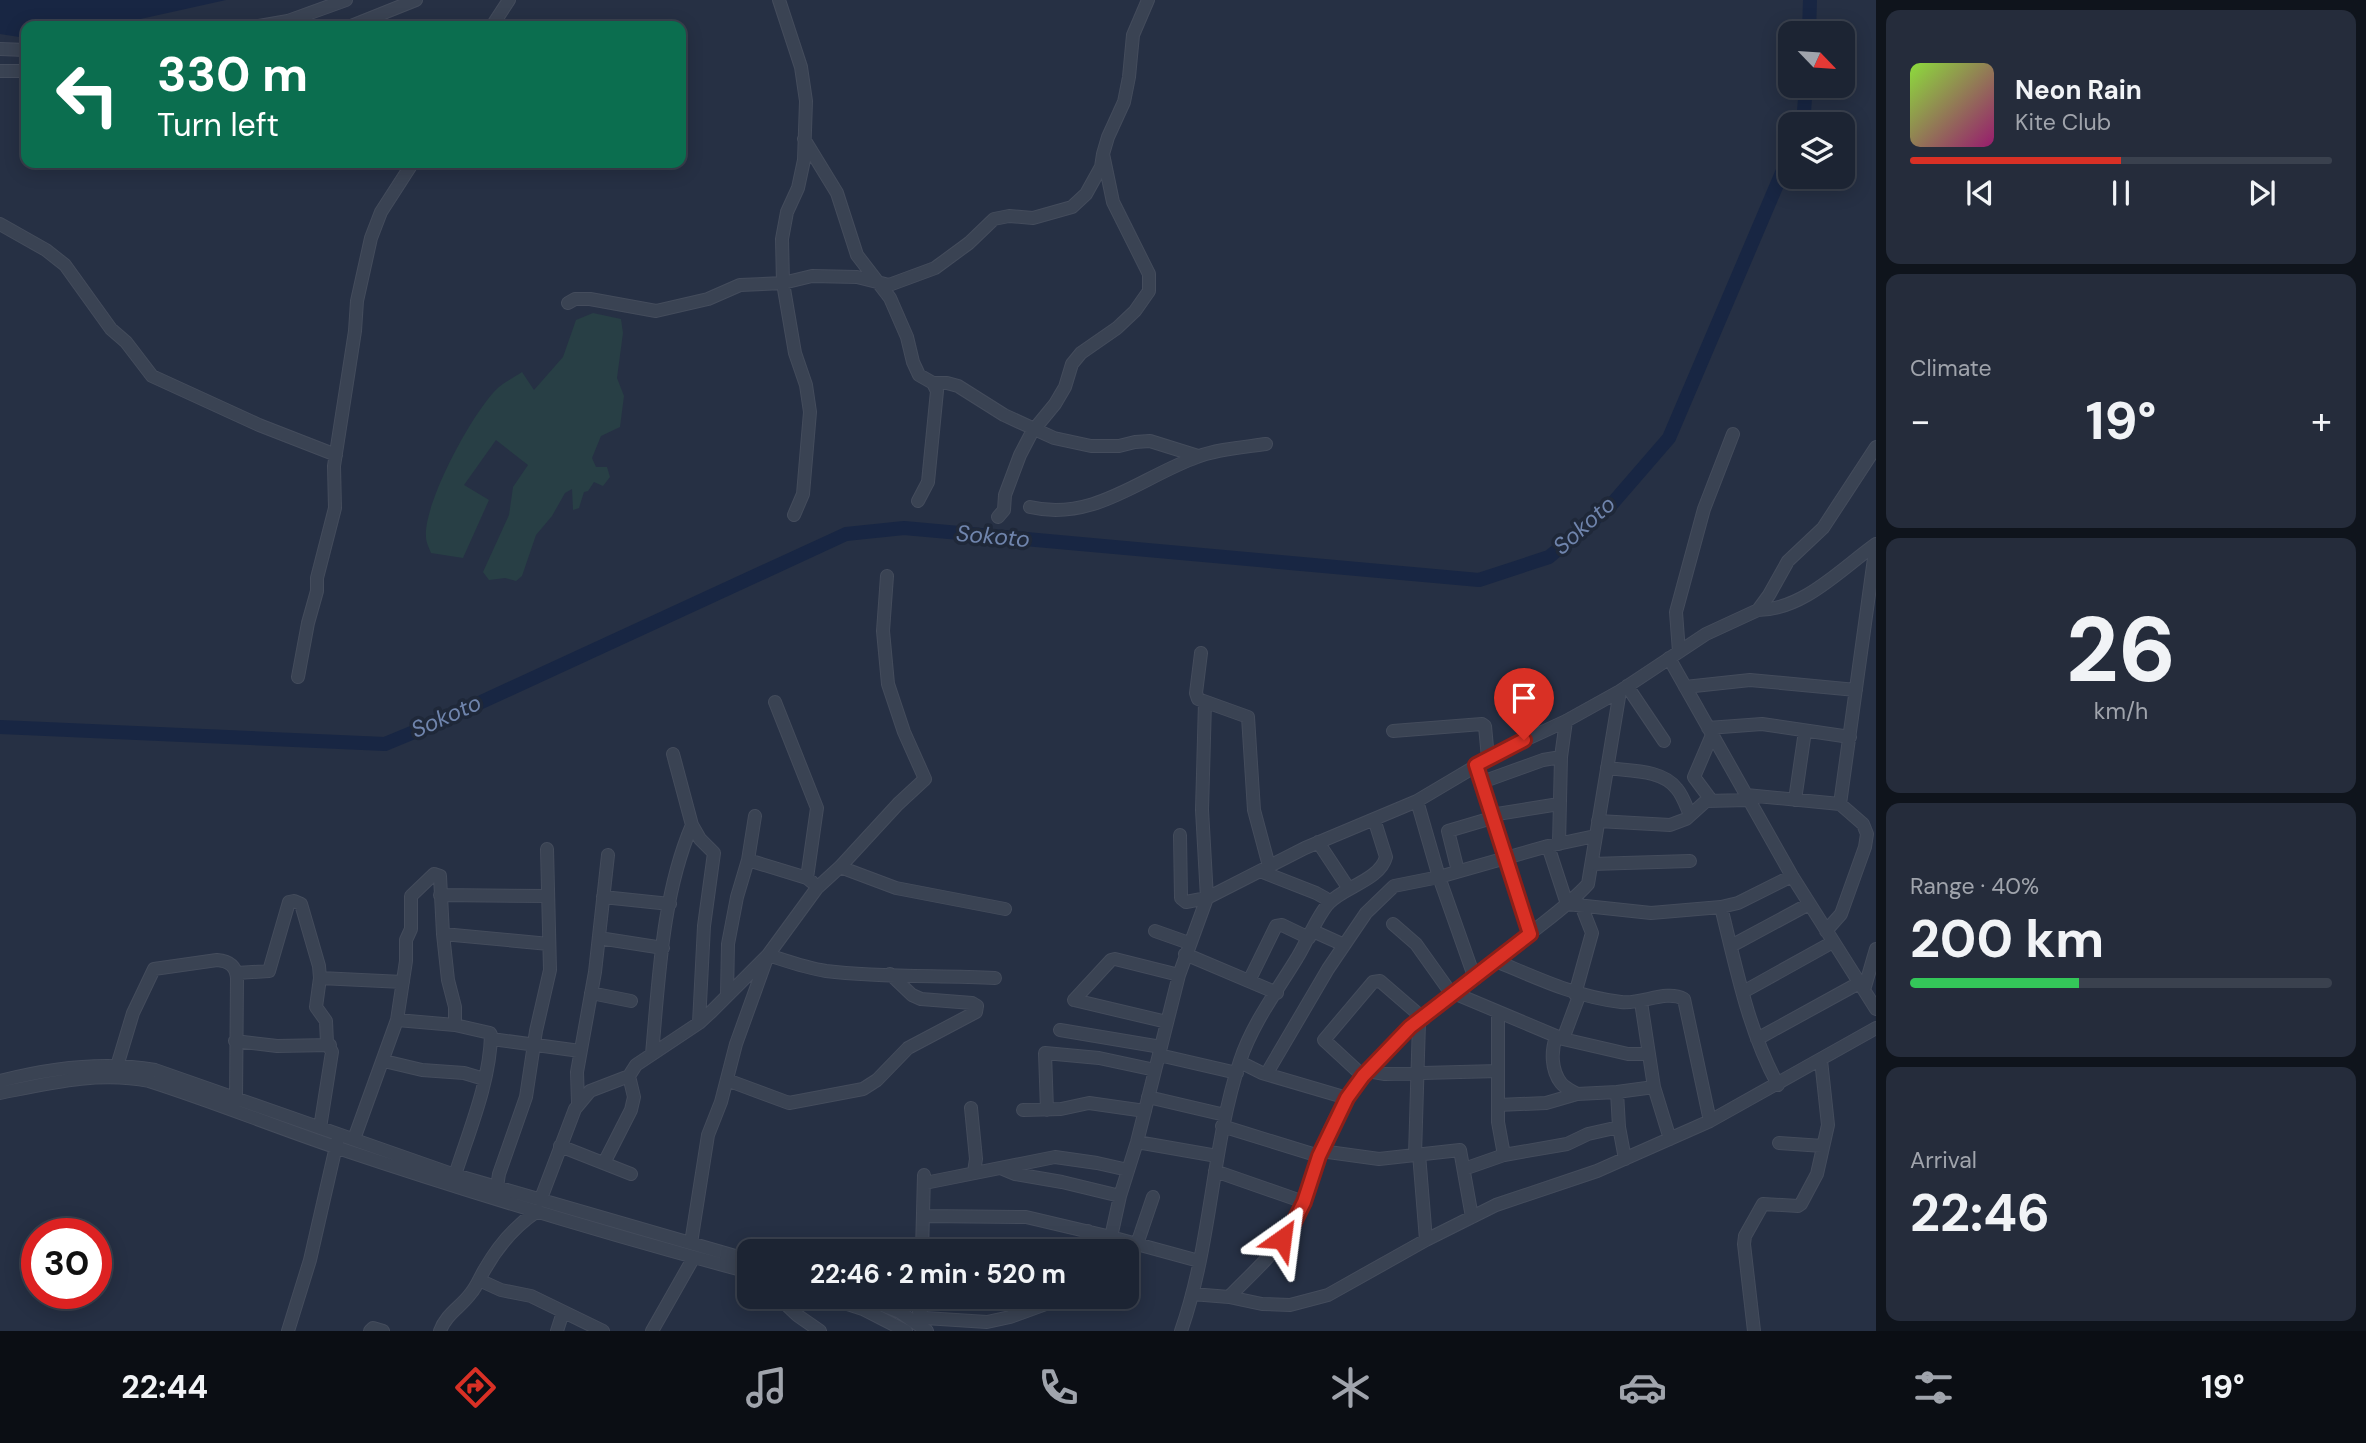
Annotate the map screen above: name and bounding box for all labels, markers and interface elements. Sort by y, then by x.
north arrow [1778,21,1855,98]
map controls [1778,21,1855,189]
text: 330 m [157,42,308,106]
icon: left [42,49,133,140]
text: Neon Rain [2015,73,2142,107]
text: Turn left [157,104,279,146]
text: Kite Club [2015,107,2111,137]
button: layers [1778,112,1855,189]
icon: previous [1961,174,1999,212]
icon: pause [2102,174,2140,212]
icon: next [2243,174,2281,212]
text: Climate [1910,353,1992,383]
text: 19° [2086,387,2156,455]
text: − [1910,396,1931,446]
text: + [2311,396,2332,446]
water label: Sokoto [1546,489,1622,561]
water label: Sokoto [955,518,1031,554]
text: 26 [2066,591,2176,709]
pin [1494,668,1554,740]
icon: arrive [1505,679,1543,717]
water label: Sokoto [406,687,486,745]
text: km/h [2094,696,2148,726]
text: Range · 40% [1910,871,2039,901]
text: 200 km [1910,905,2104,973]
text: Arrival [1910,1145,1977,1175]
text: 22:46 [1910,1179,2050,1247]
position arrow [1245,1202,1319,1276]
speed limit sign: 30 [21,1218,112,1309]
text: 22:46 · 2 min · 520 m [810,1257,1066,1291]
icon: directions [451,1363,500,1412]
icon: music [742,1363,791,1412]
icon: phone [1034,1363,1083,1412]
icon: climate [1326,1363,1375,1412]
icon: car [1618,1363,1667,1412]
icon: filters [1909,1363,1958,1412]
text: 22:44 [121,1366,208,1408]
text: 19° [2201,1366,2245,1408]

